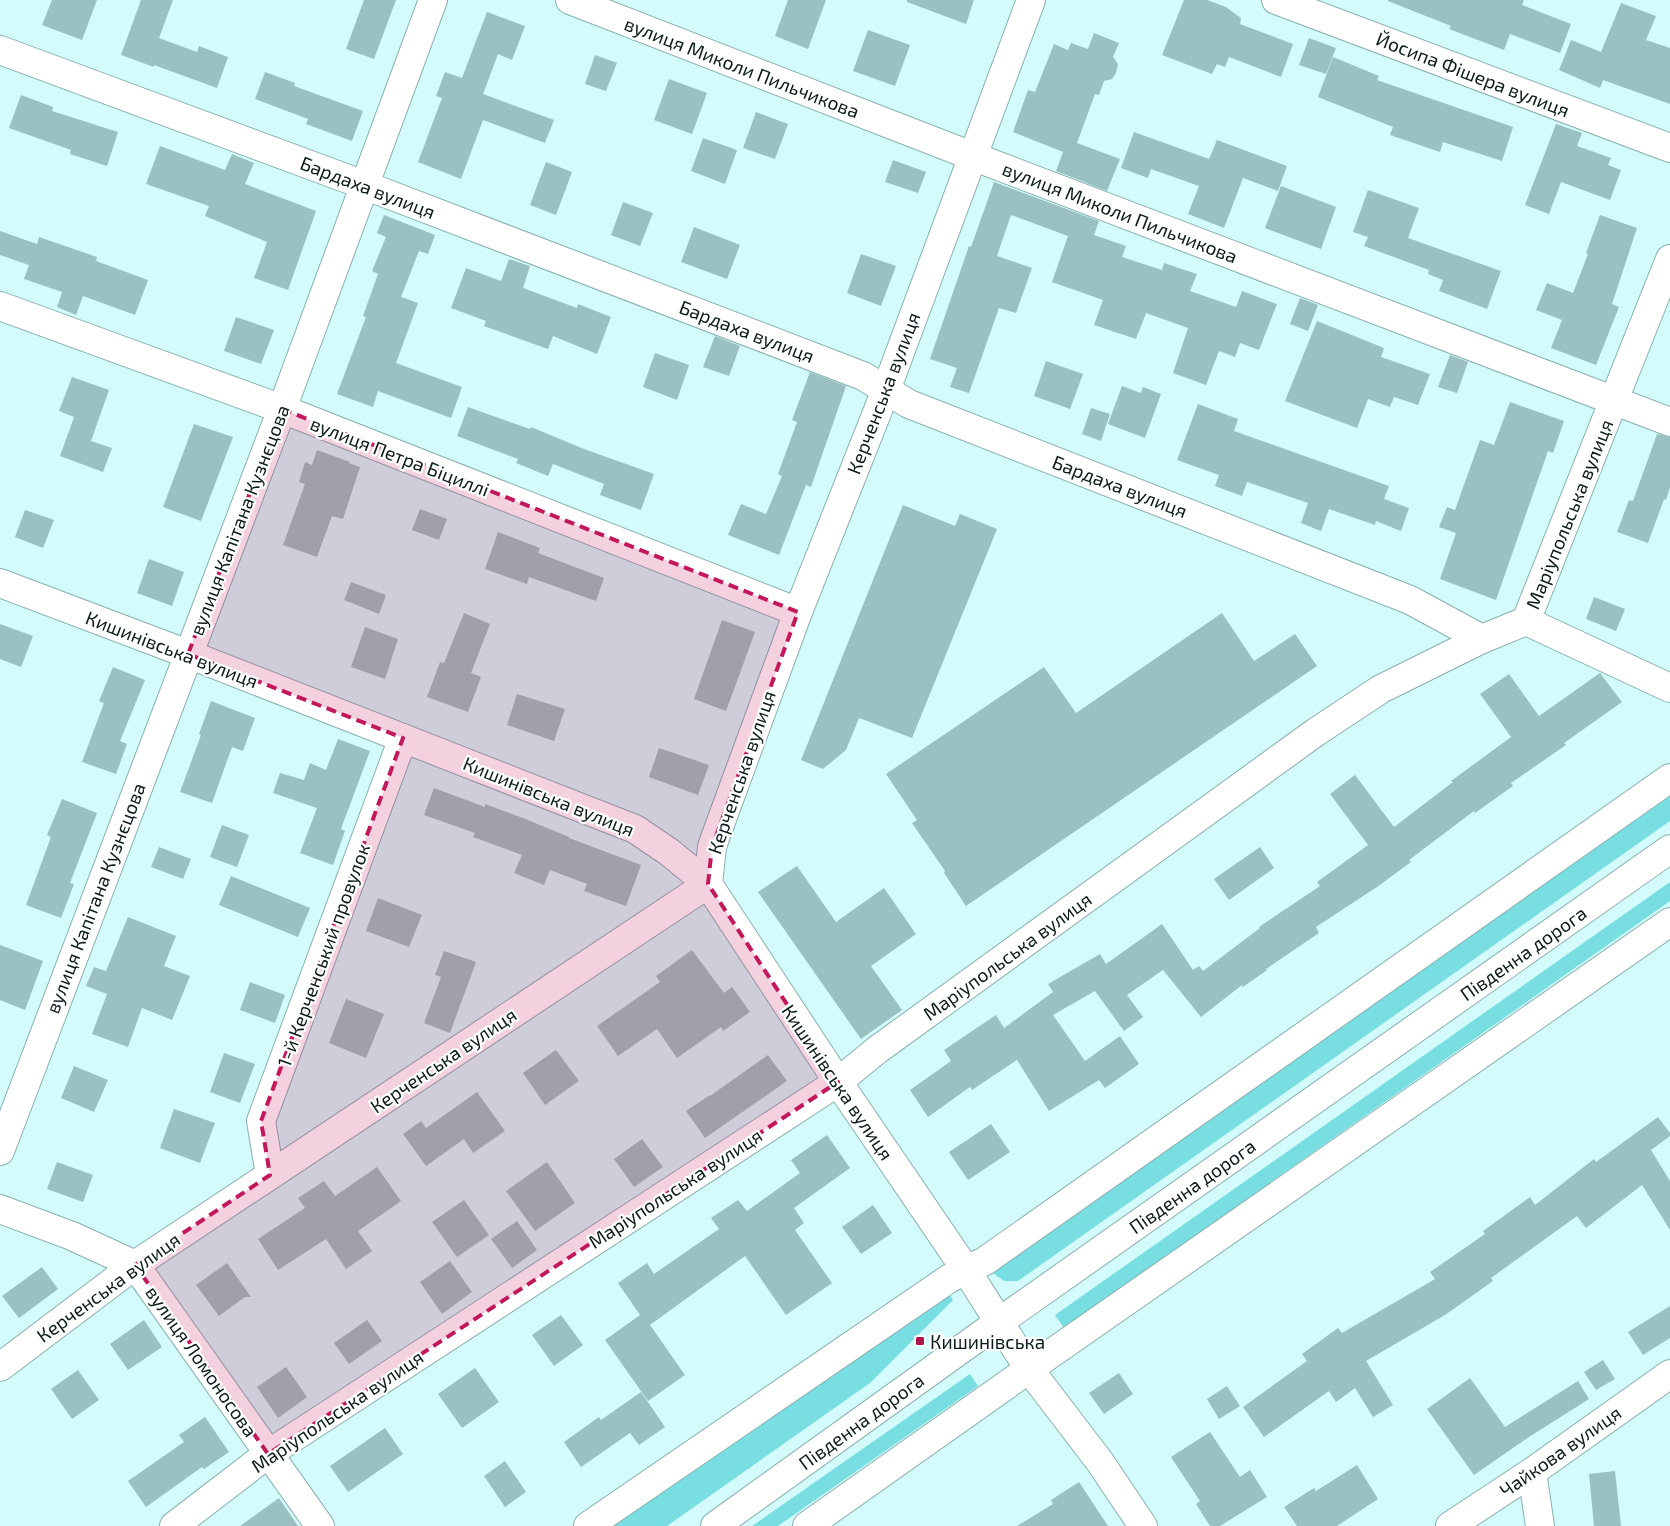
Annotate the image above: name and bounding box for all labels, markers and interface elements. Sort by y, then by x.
street label: вулиця Миколи Пильчикова [621,12,863,123]
street label: Йосипа Фішера вулиця [1373,26,1573,122]
street label: Бардаха вулиця [297,151,439,224]
street label: вулиця Миколи Пильчикова [999,157,1241,268]
street label: Бардаха вулиця [676,295,818,368]
street label: Керченська вулиця [842,309,925,477]
street label: вулиця Капітана Кузнєцова [184,401,295,639]
street label: вулиця Петра Біциллі [307,411,493,502]
street label: Маріупольська вулиця [1520,416,1619,613]
street label: Бардаха вулиця [1049,450,1191,523]
street label: Кишинівська вулиця [82,606,261,693]
street label: Керченська вулиця [702,687,781,857]
street label: Кишинівська вулиця [460,751,638,842]
street label: вулиця Капітана Кузнєцова [40,779,151,1017]
street label: 1-й Керченський провулок [272,840,375,1070]
street label: Маріупольська вулиця [918,887,1096,1026]
street label: Південна дорога [1455,901,1591,1005]
street label: Кишинівська вулиця [777,1000,899,1165]
street label: Керченська вулиця [366,1003,521,1118]
street label: Маріупольська вулиця [584,1123,767,1254]
street label: Південна дорога [1124,1134,1260,1238]
street label: Керченська вулиця [32,1227,185,1347]
street label: вулиця Ломоносова [141,1281,263,1441]
place label: Кишинівська [930,1330,1045,1353]
marker: Кишинівська [914,1335,926,1347]
street label: Маріупольська вулиця [247,1345,428,1478]
street label: Південна дорога [794,1368,928,1474]
street label: Чайкова вулиця [1495,1401,1626,1502]

